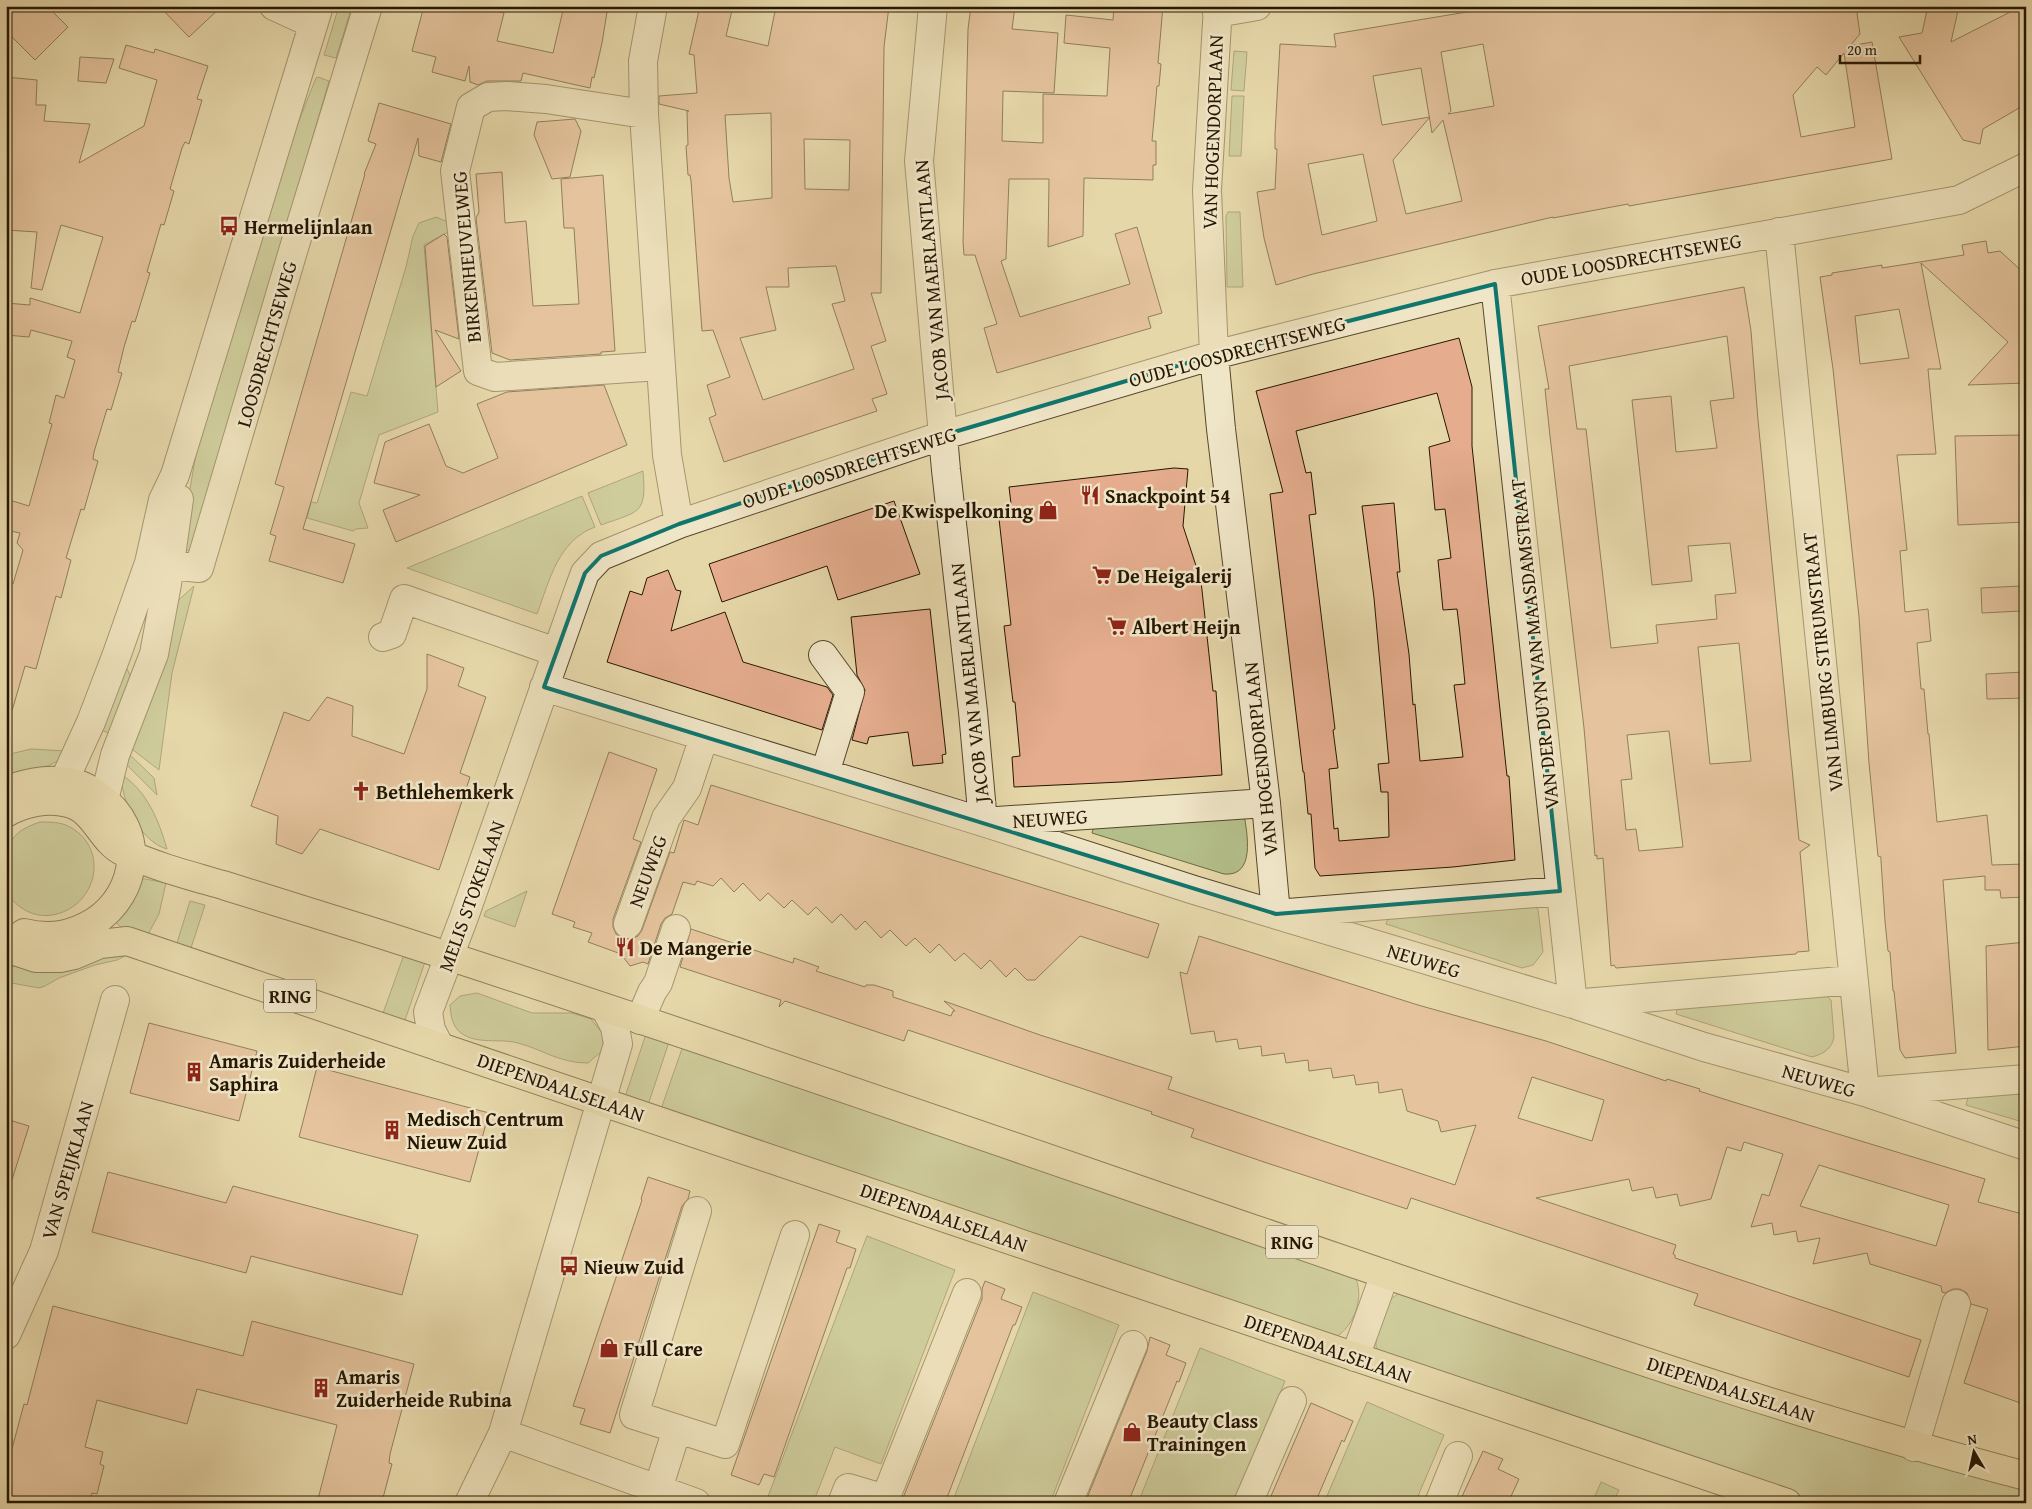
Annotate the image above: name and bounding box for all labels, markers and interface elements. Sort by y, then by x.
scale bar [1840,32,1920,64]
street label: VAN HOGENDORPLAAN [1194,34,1230,230]
text: 20 m [1847,39,1878,60]
street label: JACOB VAN MAERLANTLAAN [906,159,956,404]
street label: BIRKENHEUVELWEG [444,170,488,344]
place label: Hermelijnlaan [244,212,373,241]
bus stop icon: Hermelijnlaan [218,215,240,237]
street label: OUDE LOOSDRECHTSEWEG [1518,225,1744,293]
street label: LOOSDRECHTSEWEG [228,257,304,431]
street label: OUDE LOOSDRECHTSEWEG [1125,308,1349,394]
street label: OUDE LOOSDRECHTSEWEG [738,419,960,515]
street label: VAN DER DUYN VAN MAASDAMSTRAAT [1502,477,1566,811]
place label: Snackpoint 54 [1105,481,1231,510]
restaurant icon: Snackpoint 54 [1079,484,1101,506]
place label: De Kwispelkoning [875,496,1033,525]
shop icon: De Kwispelkoning [1037,499,1059,521]
street label: VAN LIMBURG STIRUMSTRAAT [1794,531,1850,793]
place label: De Heigalerij [1117,561,1232,590]
street label: JACOB VAN MAERLANTLAAN [942,562,996,807]
supermarket icon: De Heigalerij [1091,564,1113,586]
place label: Albert Heijn [1132,612,1241,641]
supermarket icon: Albert Heijn [1106,615,1128,637]
street label: VAN HOGENDORPLAAN [1235,661,1285,857]
place label: Bethlehemkerk [376,777,514,806]
church icon: Bethlehemkerk [350,780,372,802]
street label: NEUWEG [1011,801,1089,835]
street label: MELIS STOKELAAN [430,816,512,976]
street label: NEUWEG [621,830,674,911]
place label: De Mangerie [640,933,752,962]
street label: NEUWEG [1384,935,1464,985]
restaurant icon: De Mangerie [614,936,636,958]
road number: RING [264,979,316,1012]
street label: DIEPENDAALSELAAN [474,1045,648,1129]
place label: Amaris Zuiderheide Saphira [209,1046,386,1098]
street label: NEUWEG [1779,1056,1859,1104]
building icon: Amaris Zuiderheide Saphira [183,1061,205,1083]
street label: VAN SPEIJKLAAN [33,1097,101,1243]
place label: Medisch Centrum Nieuw Zuid [407,1104,564,1156]
building icon: Medisch Centrum Nieuw Zuid [381,1119,403,1141]
street label: DIEPENDAALSELAAN [857,1175,1031,1259]
road number: RING [1266,1226,1318,1258]
place label: Nieuw Zuid [584,1252,684,1281]
bus stop icon: Nieuw Zuid [558,1255,580,1277]
street label: DIEPENDAALSELAAN [1241,1306,1415,1390]
place label: Full Care [624,1334,703,1363]
shop icon: Full Care [598,1337,620,1359]
street label: DIEPENDAALSELAAN [1643,1348,1819,1430]
place label: Amaris Zuiderheide Rubina [336,1362,513,1414]
building icon: Amaris Zuiderheide Rubina [310,1377,332,1399]
place label: Beauty Class Trainingen [1147,1406,1258,1458]
shop icon: Beauty Class Trainingen [1121,1421,1143,1443]
north arrow [1950,1426,2000,1476]
text: N [1966,1428,1979,1450]

